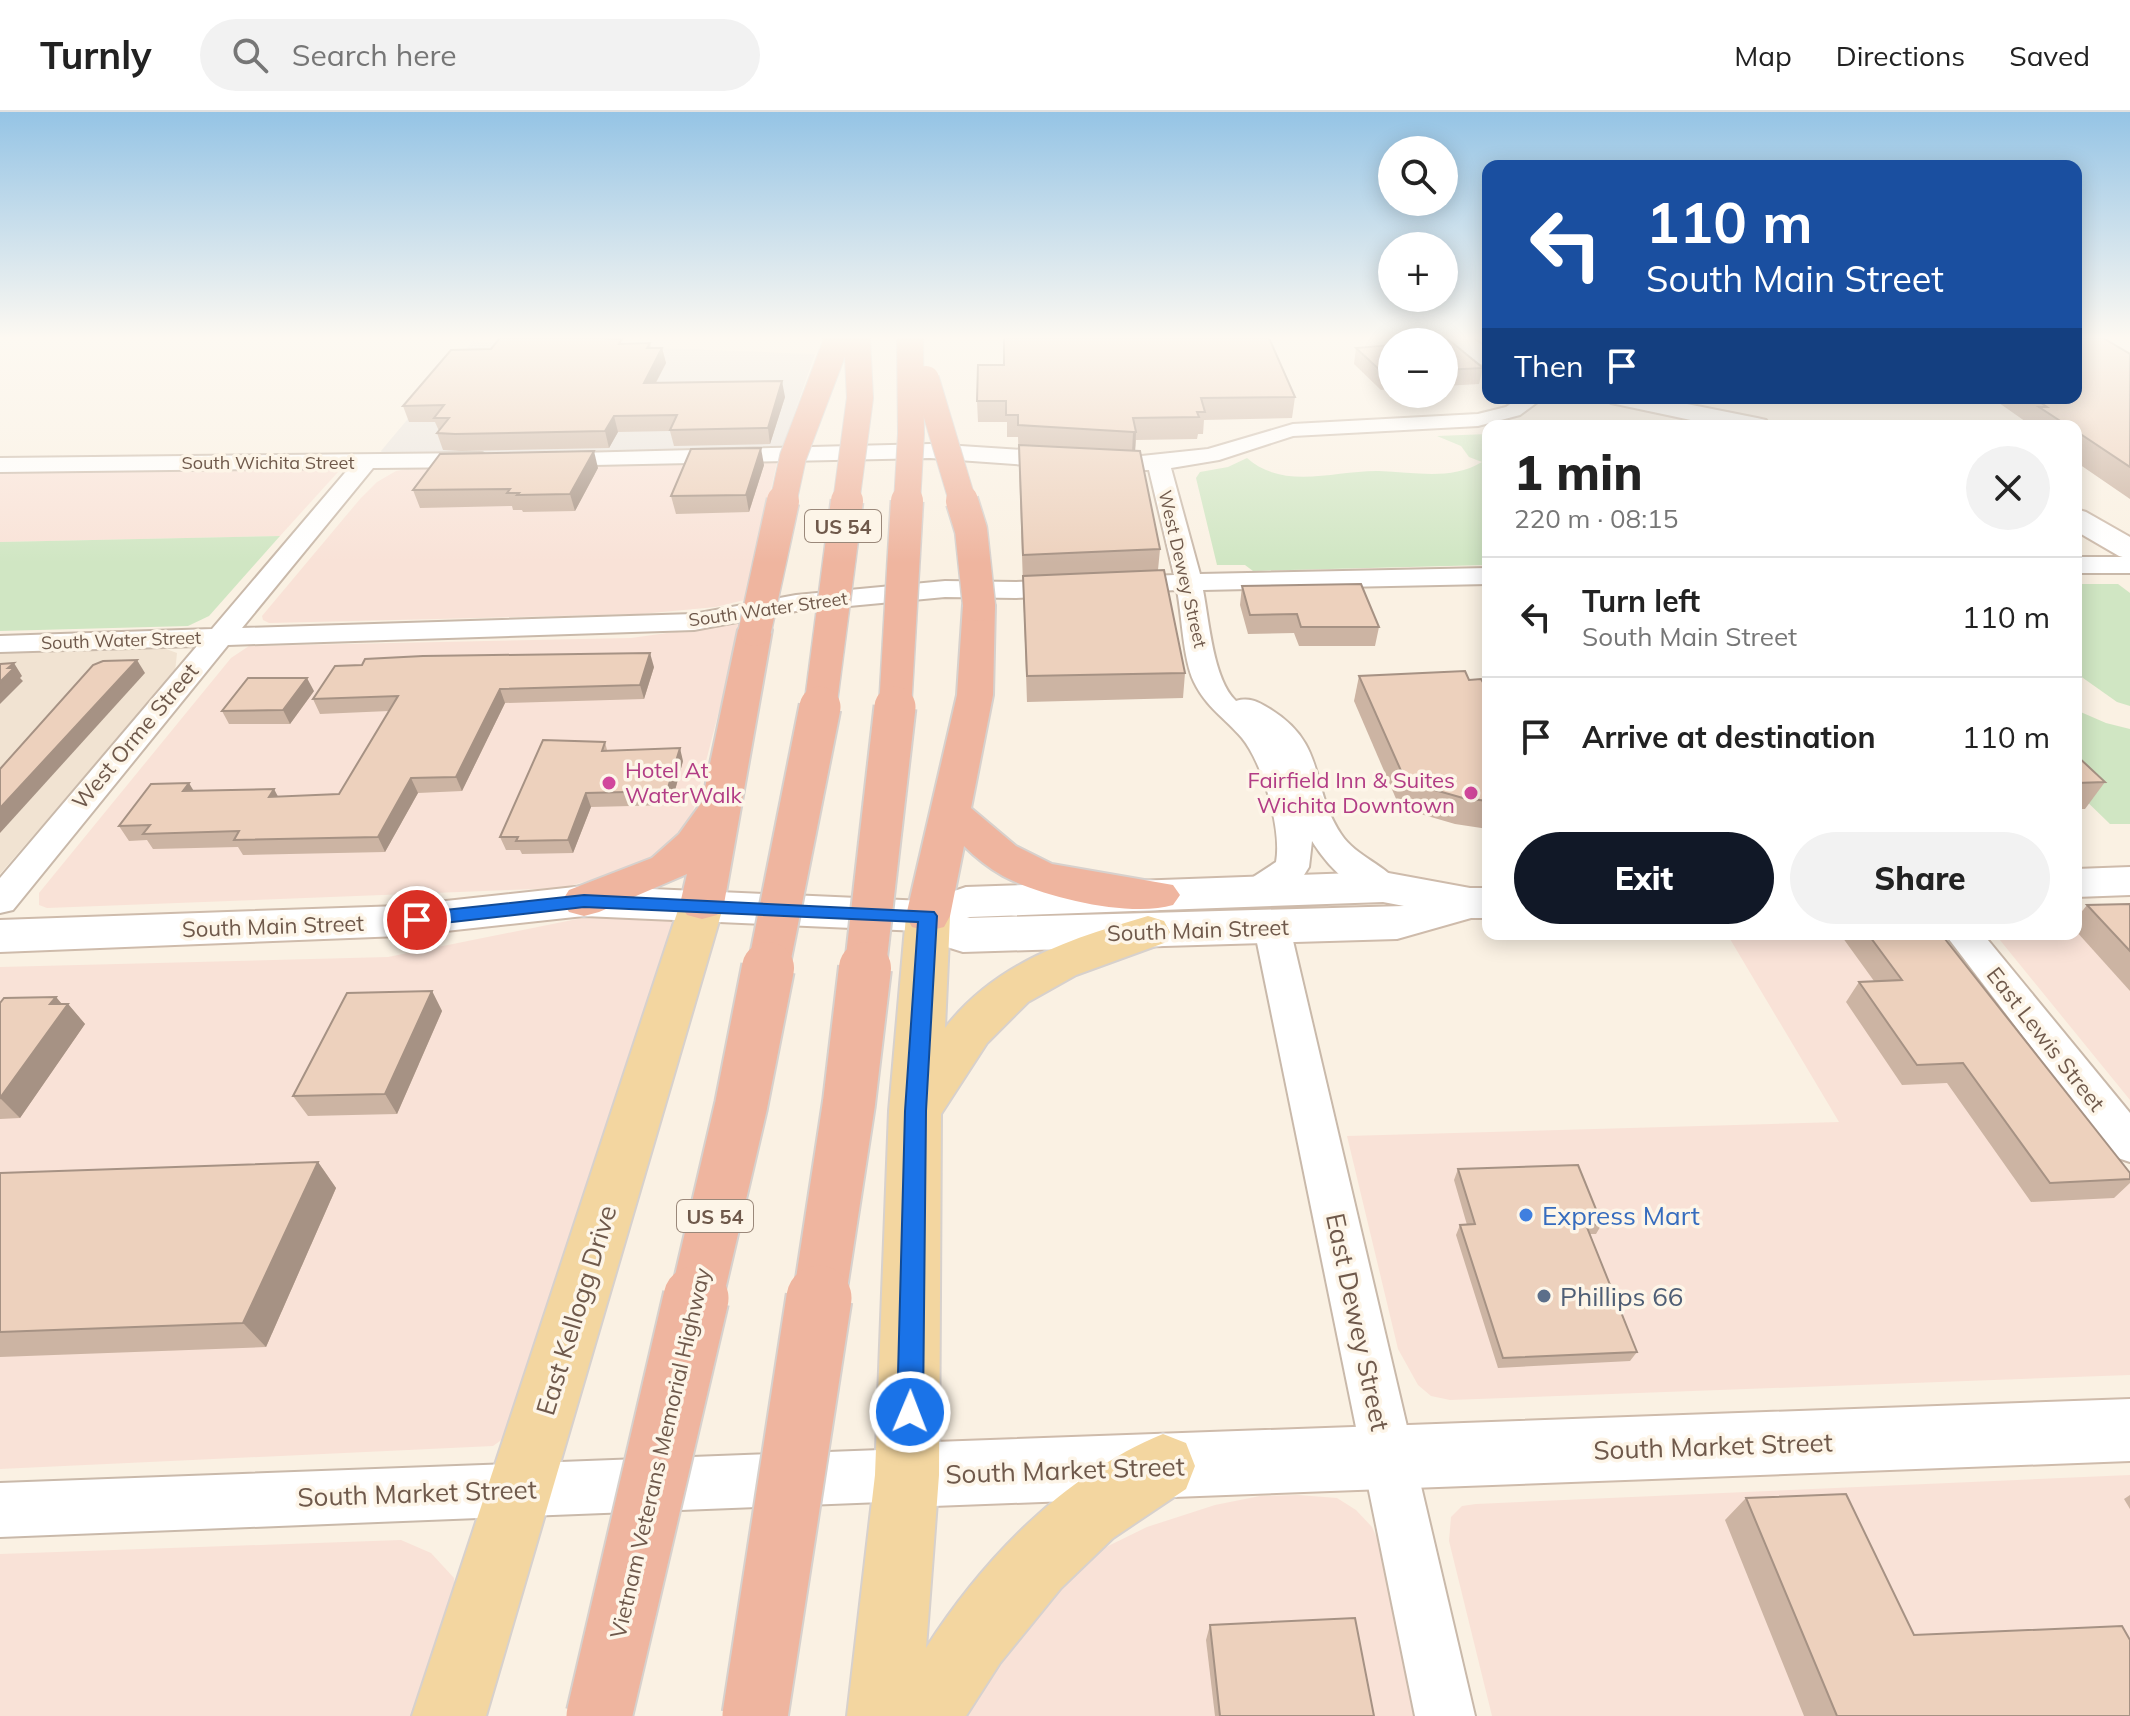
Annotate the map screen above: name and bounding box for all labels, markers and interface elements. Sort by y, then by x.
search box [200,19,760,91]
text: Turnly [40,31,152,79]
icon: search [228,33,272,77]
text: Search here [292,36,457,74]
text: Map [1734,38,1792,73]
text: Directions [1836,38,1965,73]
text: Saved [2009,38,2090,73]
map controls [1378,136,1458,408]
button: search [1378,136,1458,216]
text: 110 m [1646,187,1813,257]
icon: left [1514,192,1618,296]
button: + [1378,232,1458,312]
text: South Main Street [1646,256,1944,301]
button: − [1378,328,1458,408]
icon: arrive [1600,344,1644,388]
text: Then [1514,347,1584,385]
text: 1 min [1514,442,1643,502]
button: close [1966,446,2050,530]
street label: South Wichita Street [181,451,355,474]
street label: West Dewey Street [1154,488,1212,650]
text: 220 m · 08:15 [1514,502,1678,535]
road number: US 54 [805,510,881,542]
text: Turn left [1582,582,1700,620]
street label: South Water Street [687,586,849,632]
icon: left [1514,595,1558,639]
text: 110 m [1962,598,2050,636]
text: South Main Street [1582,620,1797,653]
street label: South Water Street [41,626,201,654]
street label: West Orme Street [66,657,204,815]
icon: arrive [1514,715,1558,759]
text: Arrive at destination [1582,718,1876,756]
text: 110 m [1962,718,2050,756]
place label: Hotel At WaterWalk [625,756,743,809]
place label: Fairfield Inn & Suites Wichita Downtown [1247,766,1455,819]
marker: Hotel At WaterWalk [600,774,618,792]
marker: Fairfield Inn & Suites Wichita Downtown [1462,784,1480,802]
button: Exit [1514,832,1774,924]
button: Share [1790,832,2050,924]
pin [383,886,451,954]
icon: arrive [395,898,439,942]
street label: South Main Street [182,909,365,943]
street label: South Main Street [1107,913,1290,947]
street label: East Lewis Street [1981,961,2111,1117]
place label: Express Mart [1542,1199,1700,1232]
road number: US 54 [677,1200,753,1232]
street label: East Kellogg Drive [528,1201,624,1419]
marker: Express Mart [1517,1206,1535,1224]
street label: East Dewey Street [1319,1210,1397,1434]
street label: Vietnam Veterans Memorial Highway [604,1265,716,1641]
place label: Phillips 66 [1560,1280,1683,1313]
marker: Phillips 66 [1535,1287,1553,1305]
position arrow [868,1370,952,1454]
street label: South Market Street [1593,1425,1833,1467]
street label: South Market Street [945,1449,1185,1491]
street label: South Market Street [297,1472,537,1514]

